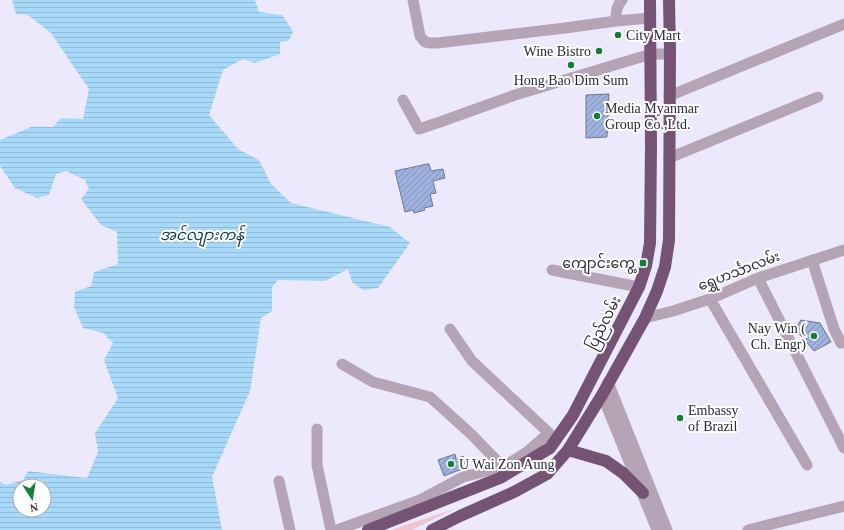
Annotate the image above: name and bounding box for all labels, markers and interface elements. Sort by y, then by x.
place label: City Mart [626,28,681,43]
marker: City Mart [613,30,623,40]
place label: Wine Bistro [524,44,591,59]
marker: Wine Bistro [594,46,604,56]
marker: Hong Bao Dim Sum [566,60,576,70]
place label: Hong Bao Dim Sum [514,73,628,88]
place label: Media Myanmar Group Co.,Ltd. [605,101,699,132]
marker: Media Myanmar Group Co.,Ltd. [592,111,602,121]
water label: အင်လျားကန် [160,224,247,247]
street label: ရွှေဟင်္သာလမ်း [695,246,783,297]
place label: ကျောင်းကွေ့ [562,253,637,275]
marker: ကျောင်းကွေ့ [638,258,648,268]
street label: ပြည်လမ်း [581,292,627,354]
place label: Nay Win ( Ch. Engr) [748,321,806,353]
marker: Nay Win ( Ch. Engr) [809,331,819,341]
place label: Embassy of Brazil [688,403,739,434]
marker: Embassy of Brazil [675,413,685,423]
place label: U Wai Zon Aung [459,457,554,472]
marker: U Wai Zon Aung [446,459,456,469]
north arrow [12,478,52,518]
text: N [29,501,39,514]

